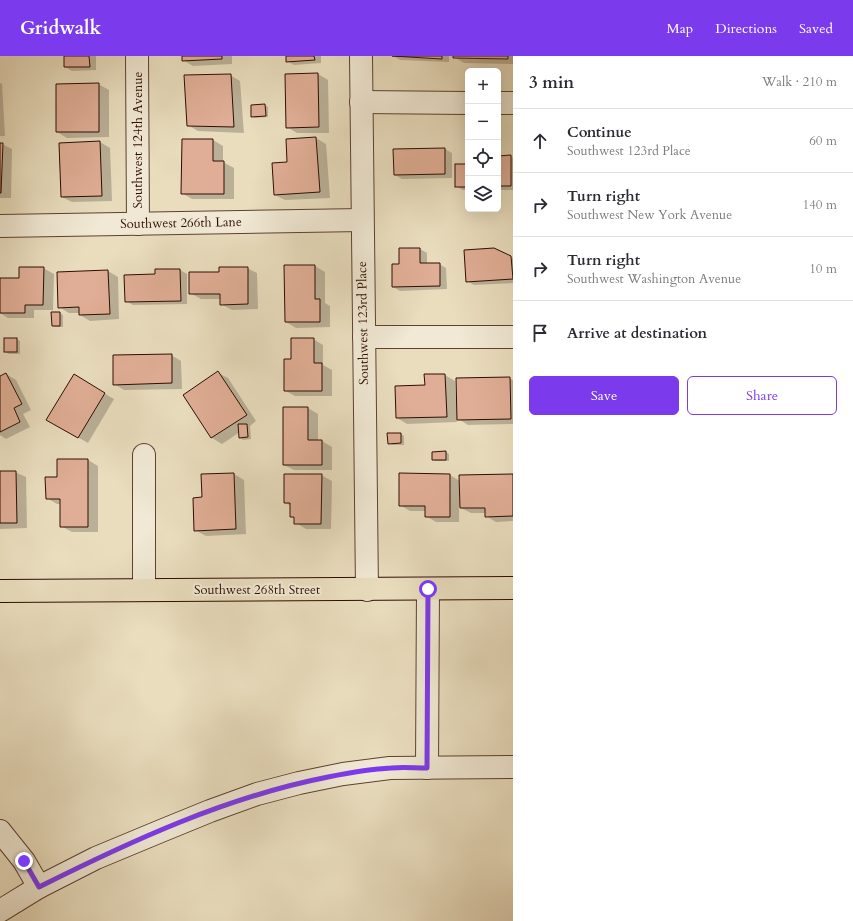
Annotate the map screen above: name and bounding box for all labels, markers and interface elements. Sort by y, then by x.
text: Gridwalk [20,15,101,41]
text: Map [667,19,693,38]
text: Directions [715,19,777,38]
text: Saved [799,19,833,38]
map controls [465,68,501,212]
button: + [465,68,501,104]
street label: Southwest 124th Avenue [129,71,147,209]
text: 3 min [529,71,574,94]
text: Walk · 210 m [762,73,837,91]
button: − [465,104,501,140]
text: Continue [567,122,632,142]
icon: ahead [529,130,551,152]
text: 60 m [809,132,837,150]
button: locate [465,140,501,176]
text: Southwest 123rd Place [567,142,691,160]
button: layers [465,176,501,212]
text: Turn right [567,186,640,206]
icon: right [529,194,551,216]
text: 140 m [803,196,837,214]
text: Southwest New York Avenue [567,206,732,224]
street label: Southwest 266th Lane [120,213,242,233]
text: Turn right [567,250,640,270]
icon: right [529,258,551,280]
text: 10 m [809,260,837,278]
street label: Southwest 123rd Place [353,261,373,385]
text: Southwest Washington Avenue [567,270,741,288]
icon: arrive [529,322,551,344]
text: Arrive at destination [567,323,707,343]
button: Save [529,376,679,415]
button: Share [687,376,837,415]
route start [419,580,437,598]
street label: Southwest 268th Street [194,581,320,599]
route end [15,852,33,870]

